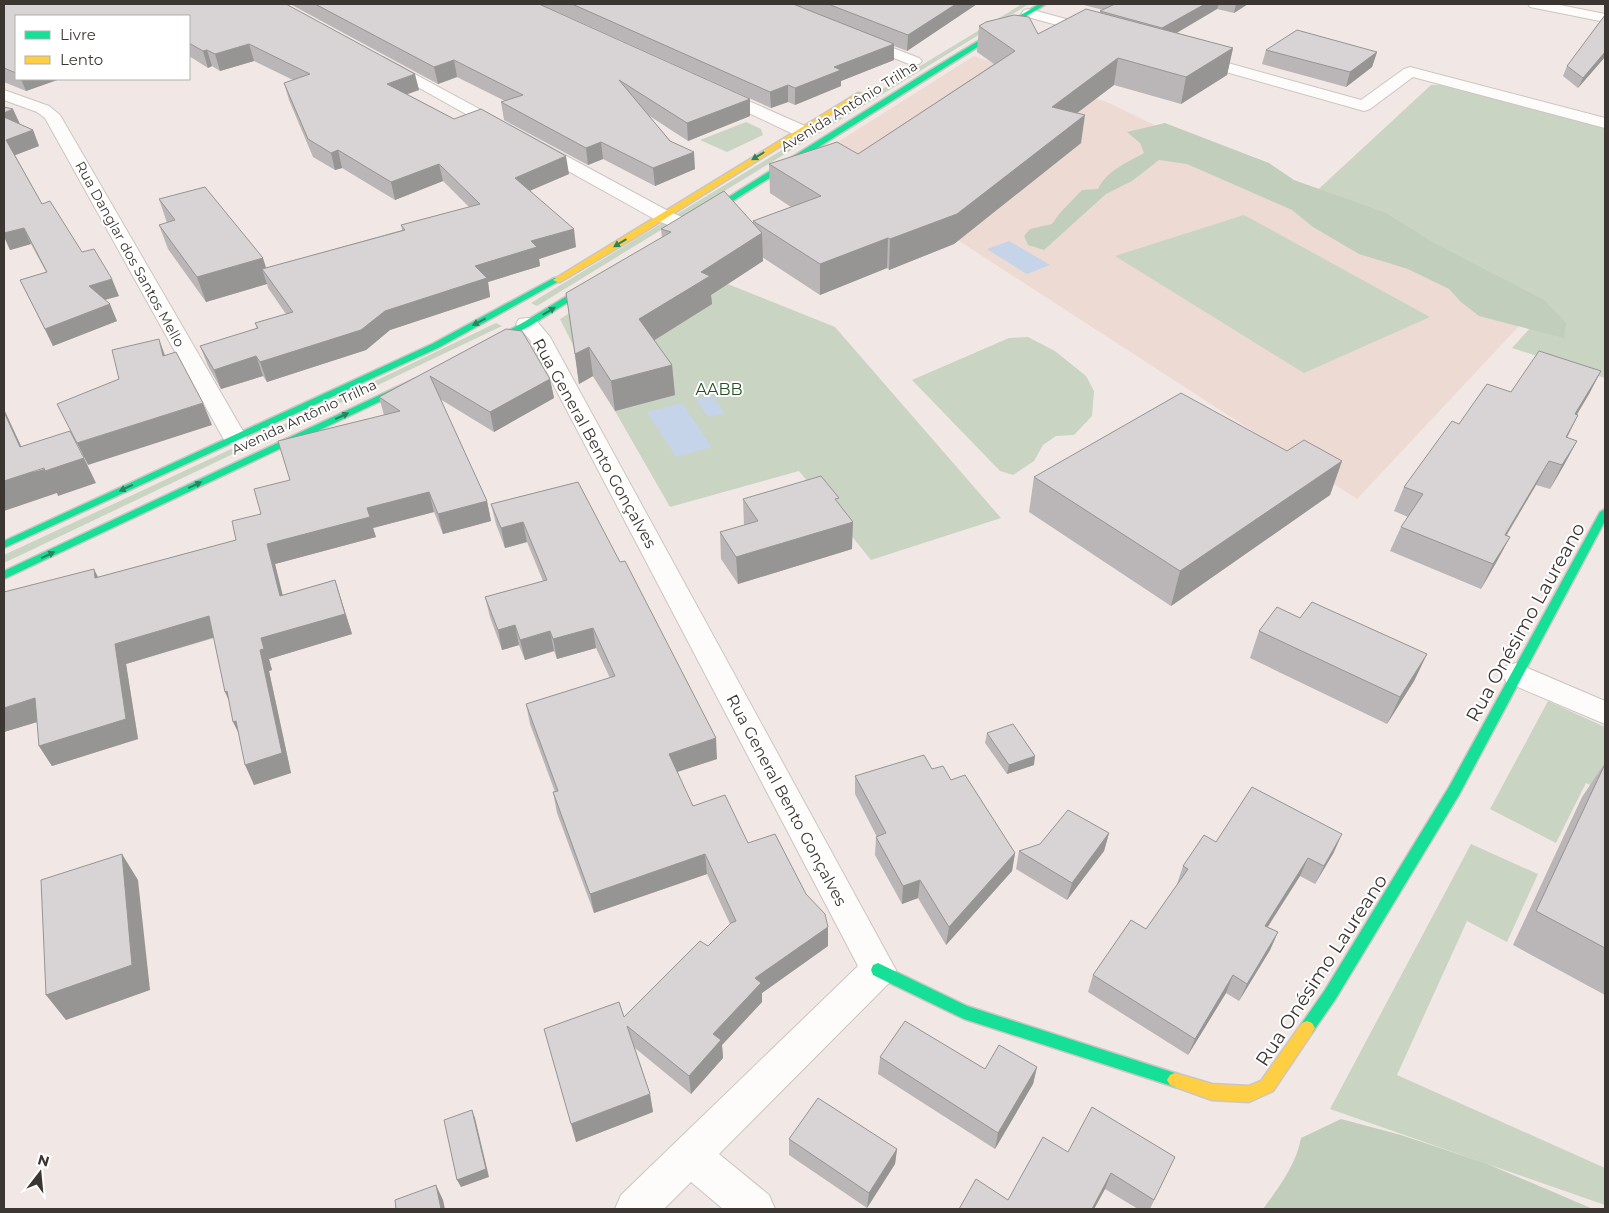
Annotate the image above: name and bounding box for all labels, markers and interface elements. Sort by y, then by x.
legend [15,15,190,80]
text: Livre [60,25,96,44]
text: Lento [60,50,103,69]
street label: Avenida Antônio Trilha [777,56,921,156]
one-way arrow [751,151,764,161]
street label: Rua Danglar dos Santos Mello [71,158,189,350]
one-way arrow [614,238,627,247]
one-way arrow [542,306,555,315]
one-way arrow [471,318,486,326]
street label: Rua General Bento Gonçalves [529,335,660,552]
street label: Avenida Antônio Trilha [229,375,379,459]
park label: AABB [695,380,743,399]
one-way arrow [335,411,349,419]
one-way arrow [188,481,202,489]
one-way arrow [119,485,133,493]
street label: Rua Onésimo Laureano [1461,519,1590,726]
one-way arrow [41,550,55,558]
street label: Rua General Bento Gonçalves [723,691,851,909]
street label: Rua Onésimo Laureano [1251,870,1392,1071]
north arrow [15,1148,65,1198]
text: N [36,1150,52,1171]

